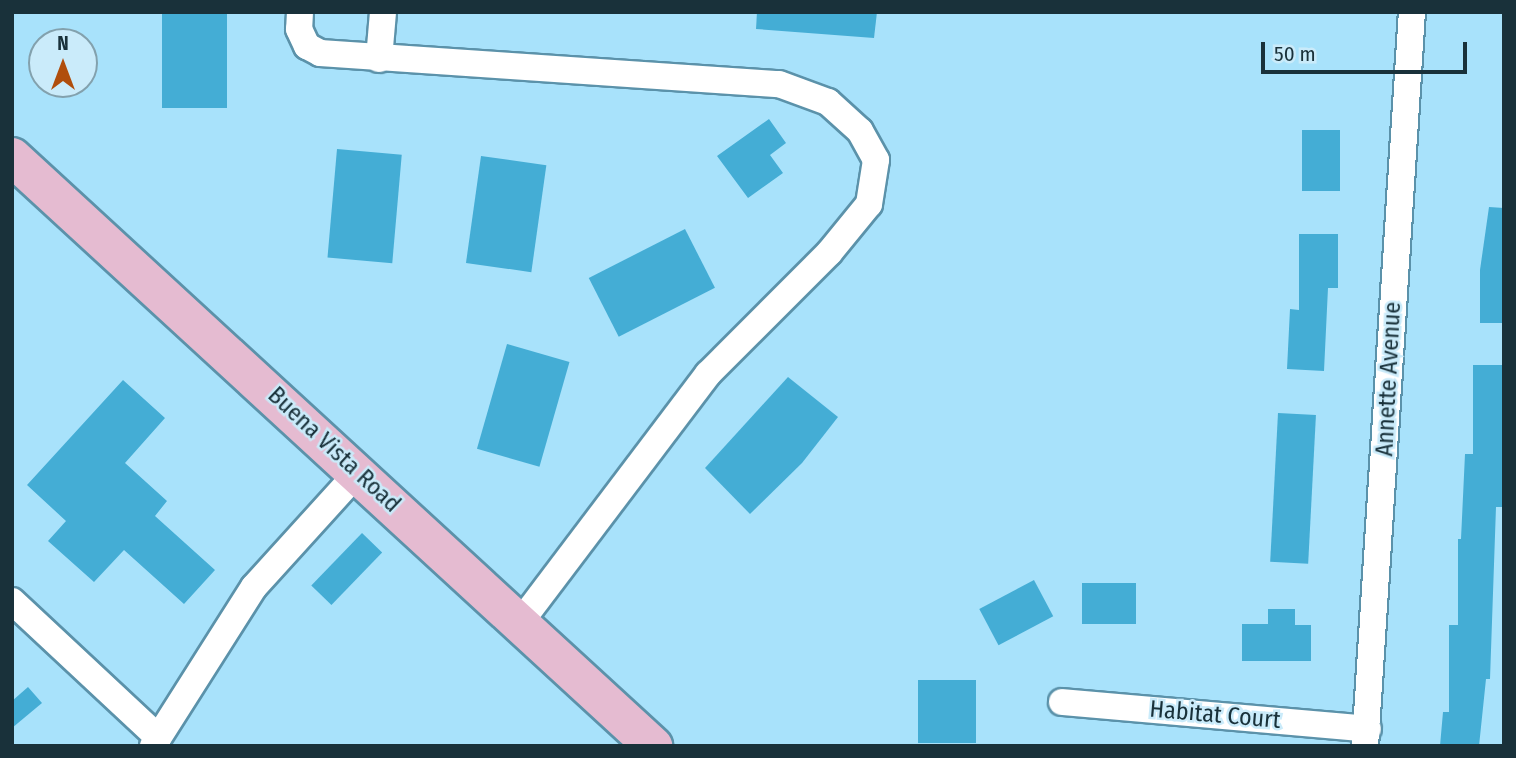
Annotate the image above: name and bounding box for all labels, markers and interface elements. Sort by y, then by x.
north arrow [28,28,98,98]
scale bar [1264,28,1470,72]
text: N [57,32,69,55]
text: 50 m [1274,41,1316,67]
street label: Annette Avenue [1371,301,1407,457]
street label: Buena Vista Road [262,381,406,519]
street label: Habitat Court [1148,695,1282,735]

